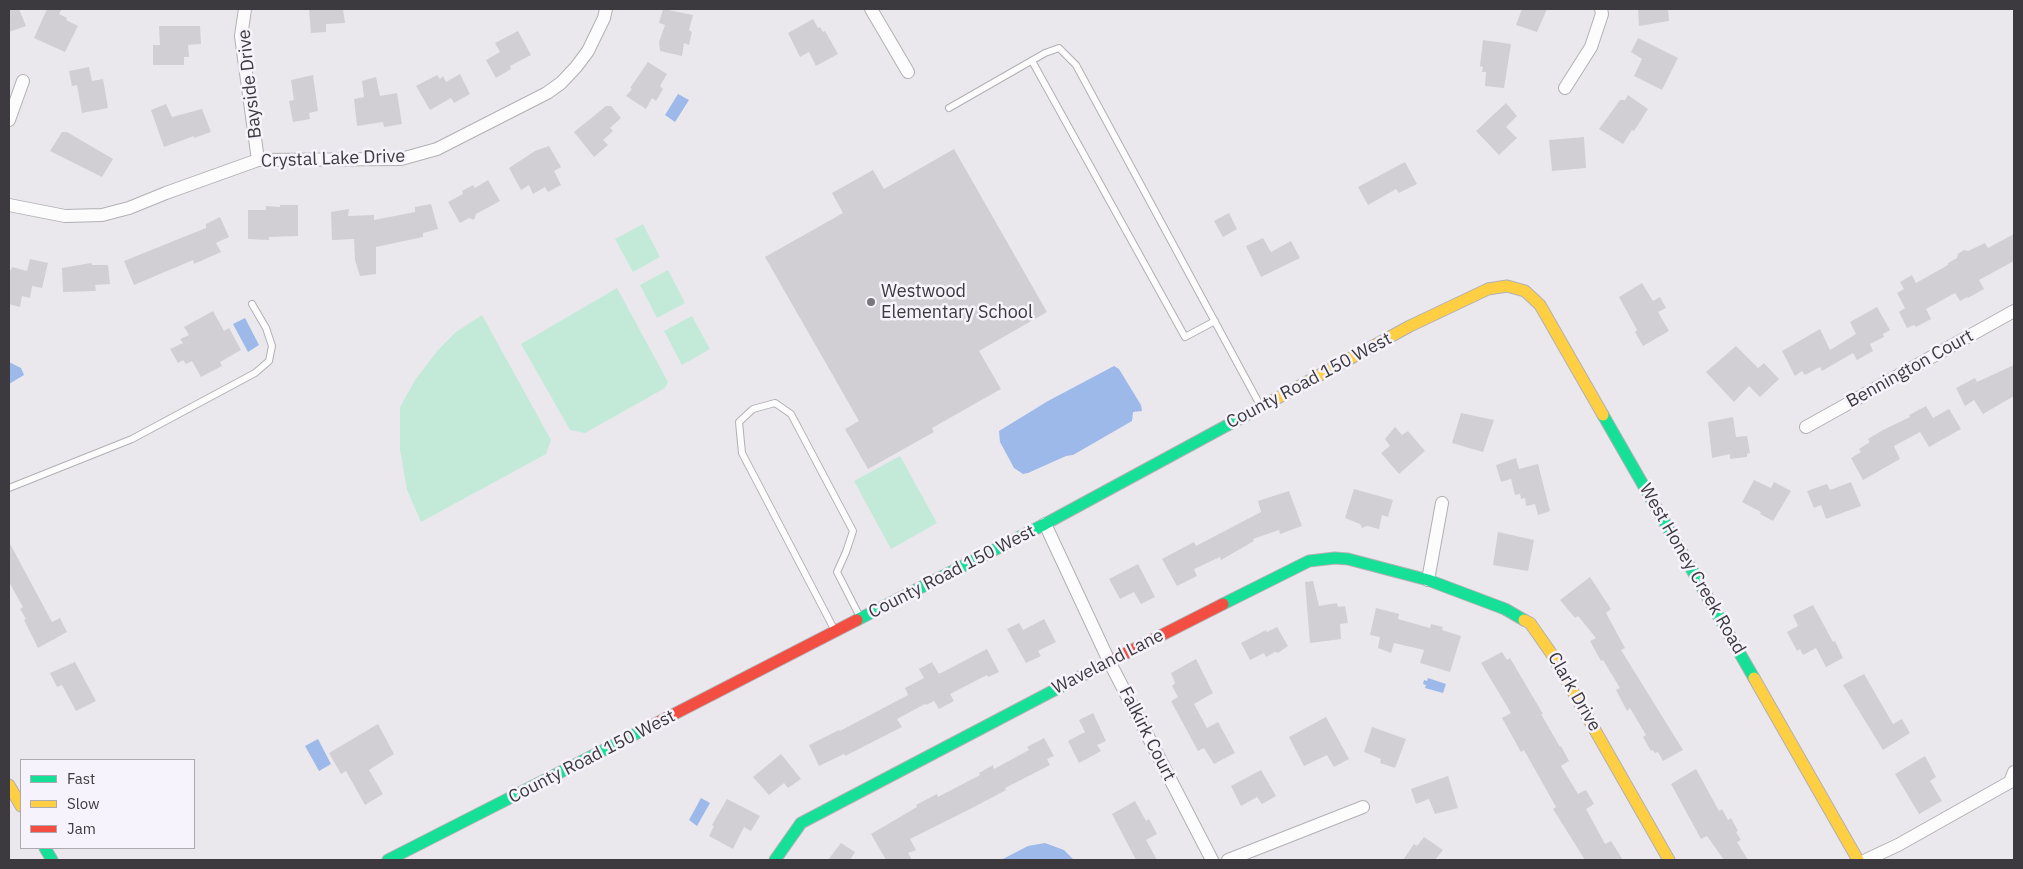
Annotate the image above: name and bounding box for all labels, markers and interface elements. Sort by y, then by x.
street label: Bayside Drive [234,28,266,140]
street label: Crystal Lake Drive [261,146,405,172]
place label: Westwood Elementary School [881,281,1033,324]
marker: Westwood Elementary School [865,296,877,308]
street label: Bennington Court [1843,325,1977,413]
street label: County Road 150 West [1223,328,1395,434]
street label: West Honey Creek Road [1634,480,1750,658]
street label: County Road 150 West [865,521,1039,623]
street label: Waveland Lane [1049,625,1167,699]
street label: Clark Drive [1543,649,1605,735]
street label: Falkirk Court [1114,683,1180,785]
street label: County Road 150 West [505,706,679,808]
legend [20,759,195,849]
text: Fast [67,769,95,788]
text: Slow [67,794,100,813]
text: Jam [67,819,96,838]

